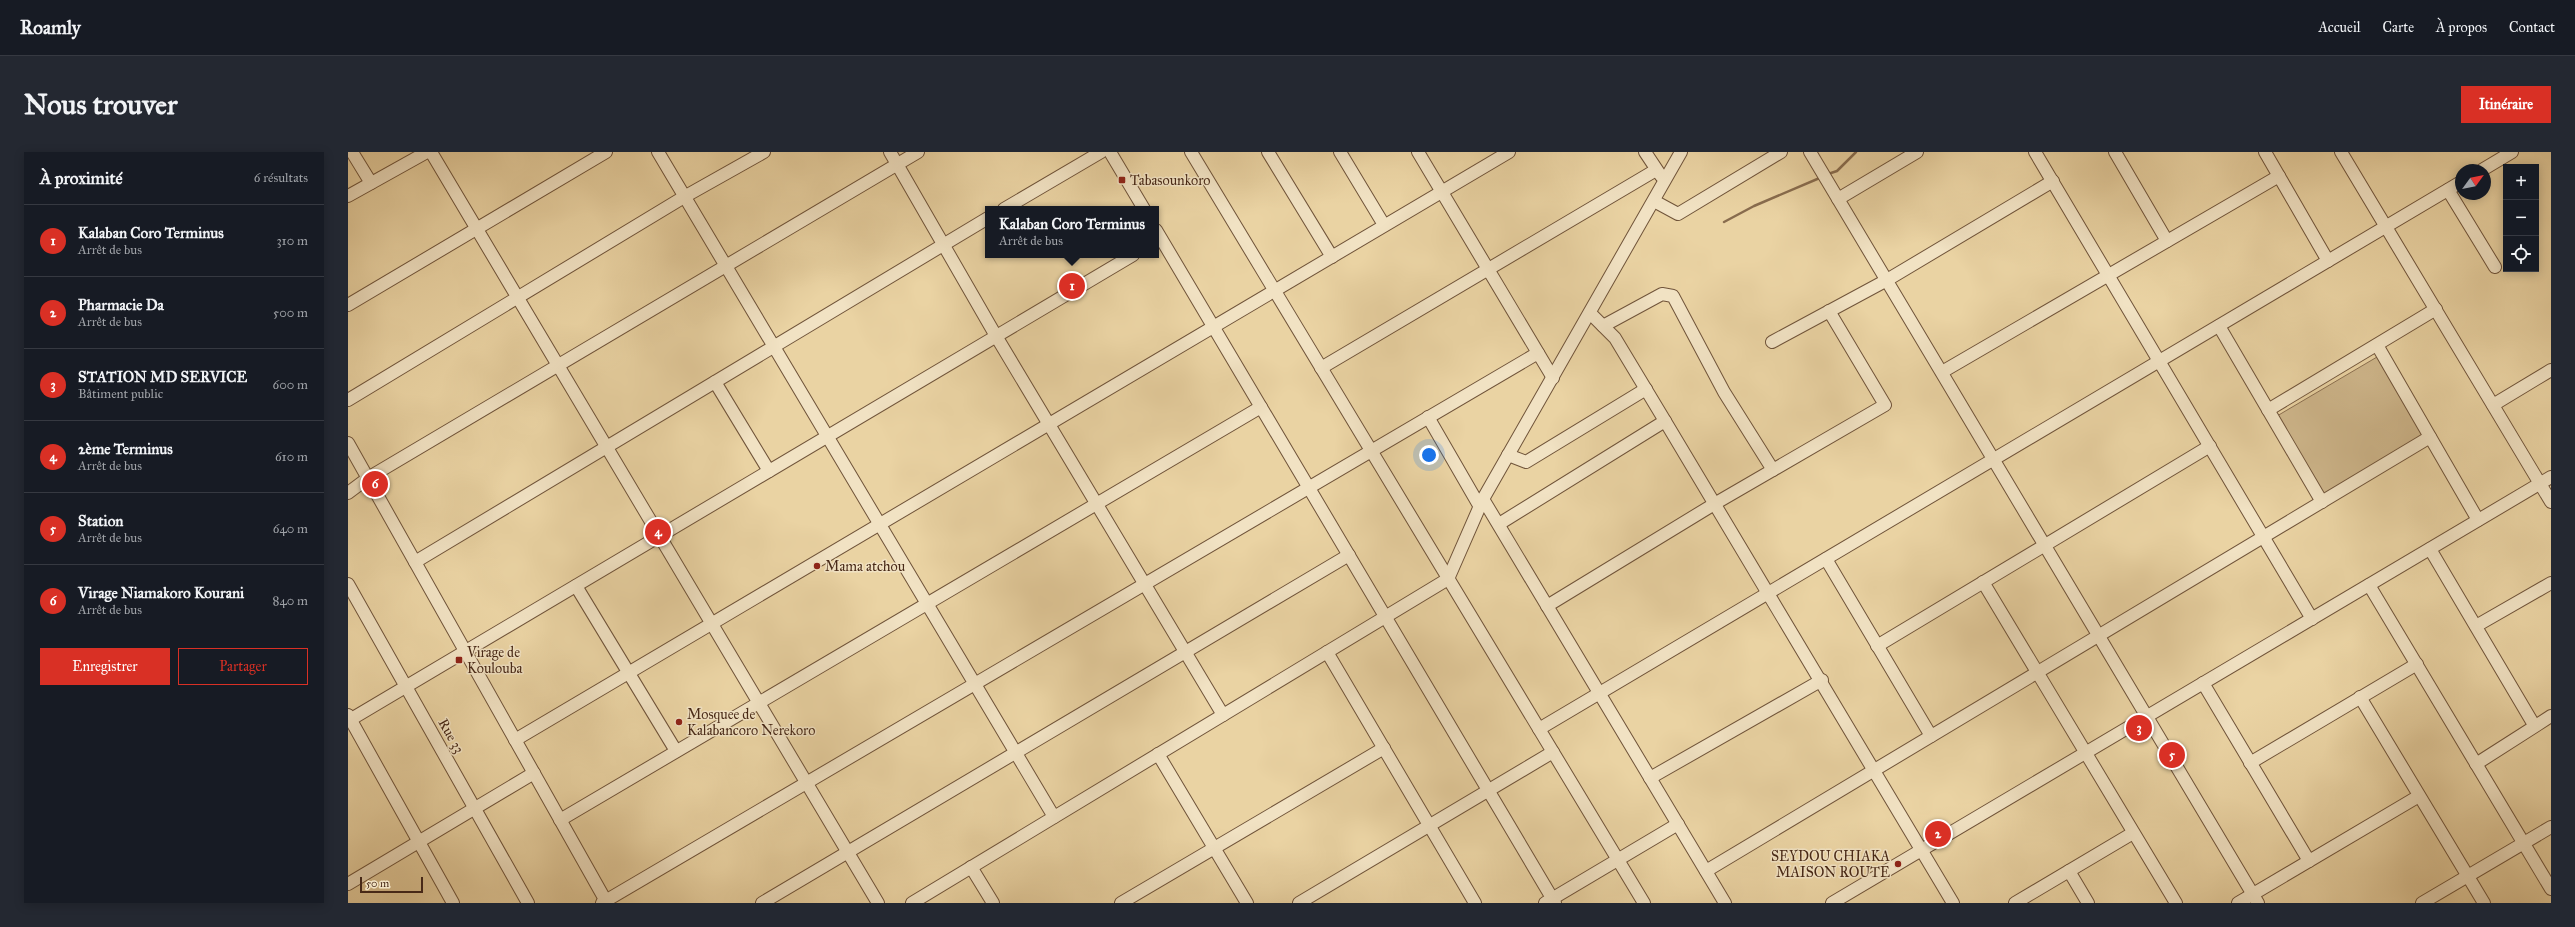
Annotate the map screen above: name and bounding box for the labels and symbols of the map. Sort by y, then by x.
north arrow [2455,164,2491,200]
place label: Tabasounkoro [1130,172,1210,189]
marker: Tabasounkoro [1117,175,1127,185]
pin: 1 [1059,271,1085,301]
your location [1419,445,1439,465]
pin: 6 [362,469,388,499]
pin: 4 [645,517,671,547]
place label: Mama atchou [825,558,906,575]
marker: Mama atchou [812,561,822,571]
place label: Virage de Koulouba [466,644,522,677]
marker: Virage de Koulouba [454,655,464,665]
place label: Mosquee de Kalabancoro Nerekoro [687,706,815,739]
pin: 3 [2126,713,2152,743]
street label: Rue 33 [435,716,467,756]
marker: Mosquee de Kalabancoro Nerekoro [674,717,684,727]
pin: 5 [2159,740,2185,770]
pin: 2 [1925,819,1951,849]
place label: SEYDOU CHIAKA MAISON ROUTE [1771,848,1891,881]
marker: SEYDOU CHIAKA MAISON ROUTE [1893,859,1903,869]
scale bar [360,875,423,894]

